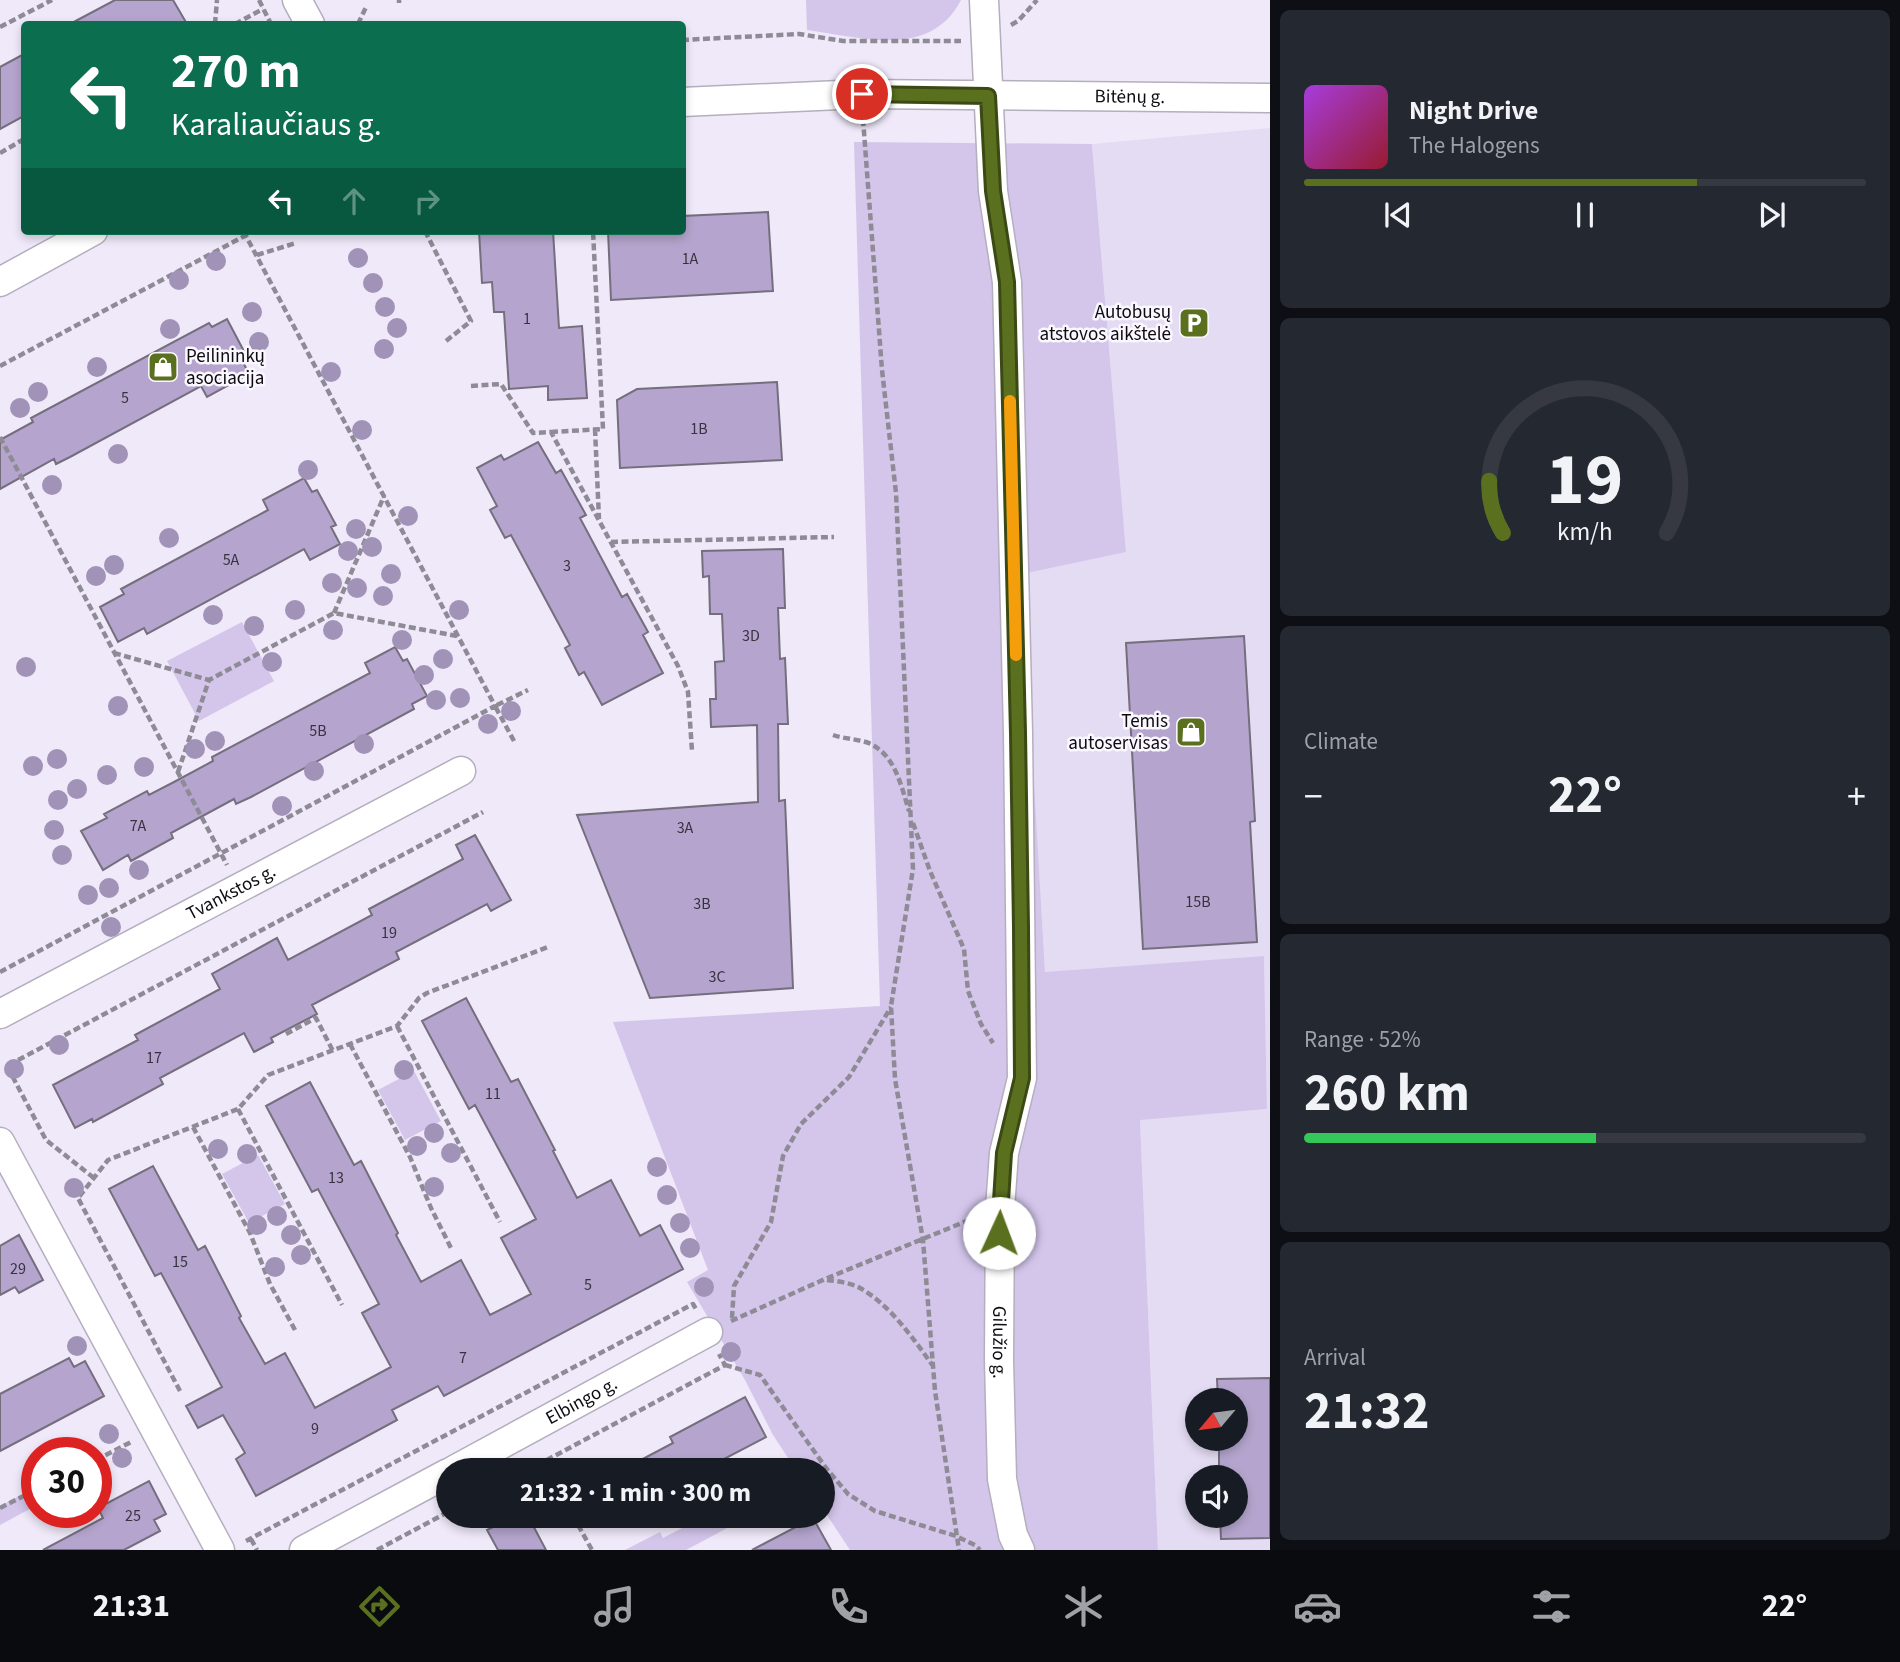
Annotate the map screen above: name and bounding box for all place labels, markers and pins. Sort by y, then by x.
pin [832,64,892,124]
place label: Autobusų atstovos aikštelė [1040,299,1171,348]
parking icon: Autobusų atstovos aikštelė [1177,306,1211,340]
place label: Peilininkų asociacija [186,343,265,392]
shop icon: Peilininkų asociacija [146,350,180,384]
place label: Temis autoservisas [1068,708,1168,757]
shop icon: Temis autoservisas [1174,715,1208,749]

